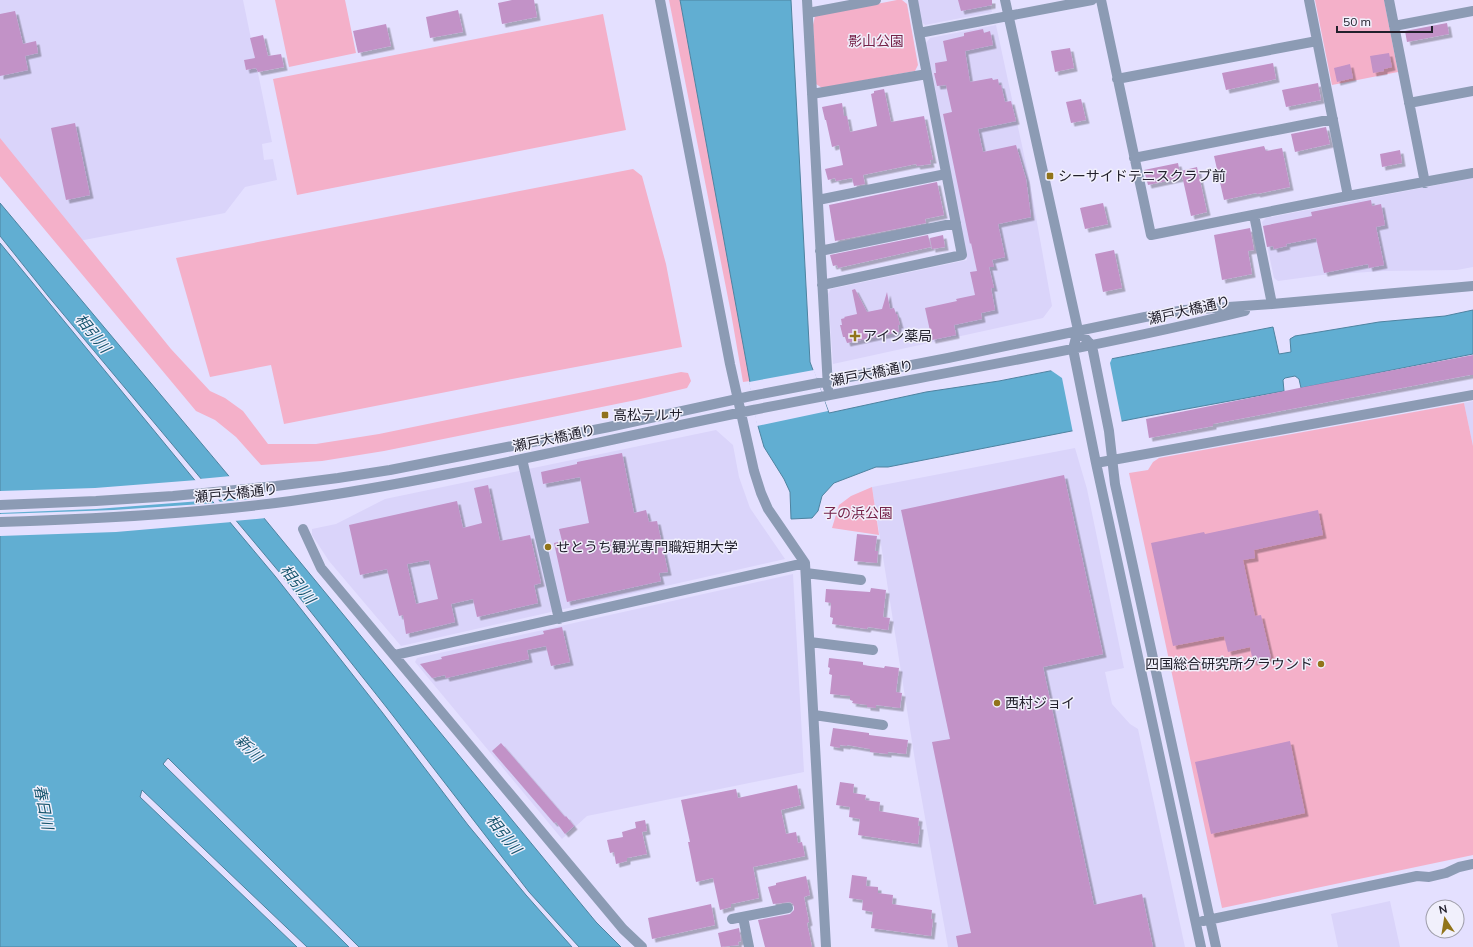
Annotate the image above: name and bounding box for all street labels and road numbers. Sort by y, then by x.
street label: 瀬戸大橋通り [1146,292,1232,328]
street label: 瀬戸大橋通り [829,356,915,390]
street label: 瀬戸大橋通り [511,420,597,456]
street label: 瀬戸大橋通り [193,480,279,506]

